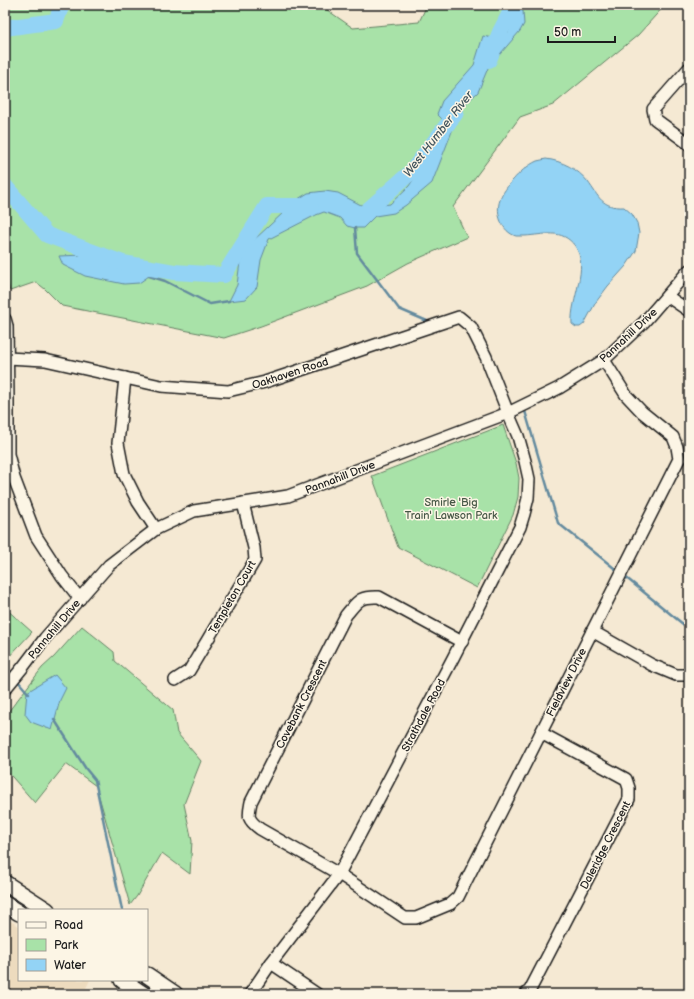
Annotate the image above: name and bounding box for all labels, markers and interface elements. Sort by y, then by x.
scale bar [548,18,615,44]
text: 50 m [554,25,581,40]
water label: West Humber River [400,87,478,180]
street label: Pannahill Drive [597,305,660,365]
street label: Oakhaven Road [250,355,330,392]
street label: Pannahill Drive [303,458,377,497]
park label: Smirle 'Big Train' Lawson Park [405,496,498,522]
street label: Templeton Court [206,558,259,636]
street label: Pannahill Drive [26,597,83,662]
street label: Fieldview Drive [544,645,589,719]
street label: Covebank Crescent [273,657,330,751]
street label: Strathdale Road [399,677,448,754]
street label: Daleridge Crescent [578,798,634,891]
legend [18,909,148,981]
text: Road [54,918,83,933]
text: Park [54,938,78,953]
text: Water [54,958,86,973]

